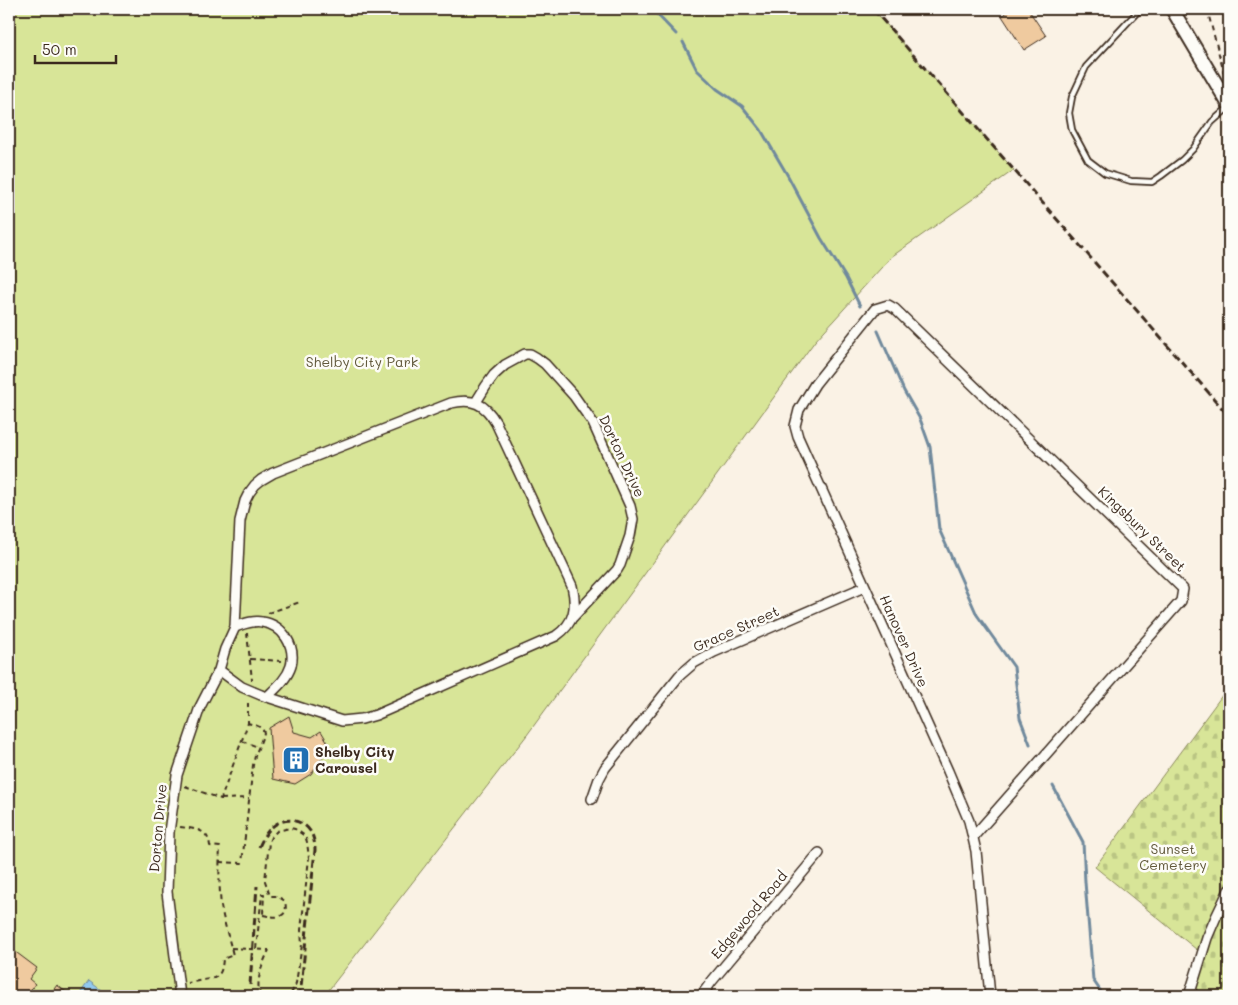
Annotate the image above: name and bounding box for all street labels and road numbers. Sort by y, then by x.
street label: Dorton Drive [595,412,650,500]
street label: Kingsbury Street [1094,482,1190,576]
street label: Hanover Drive [876,592,933,690]
street label: Grace Street [690,601,782,656]
street label: Dorton Drive [144,783,171,873]
street label: Edgewood Road [706,867,791,963]

